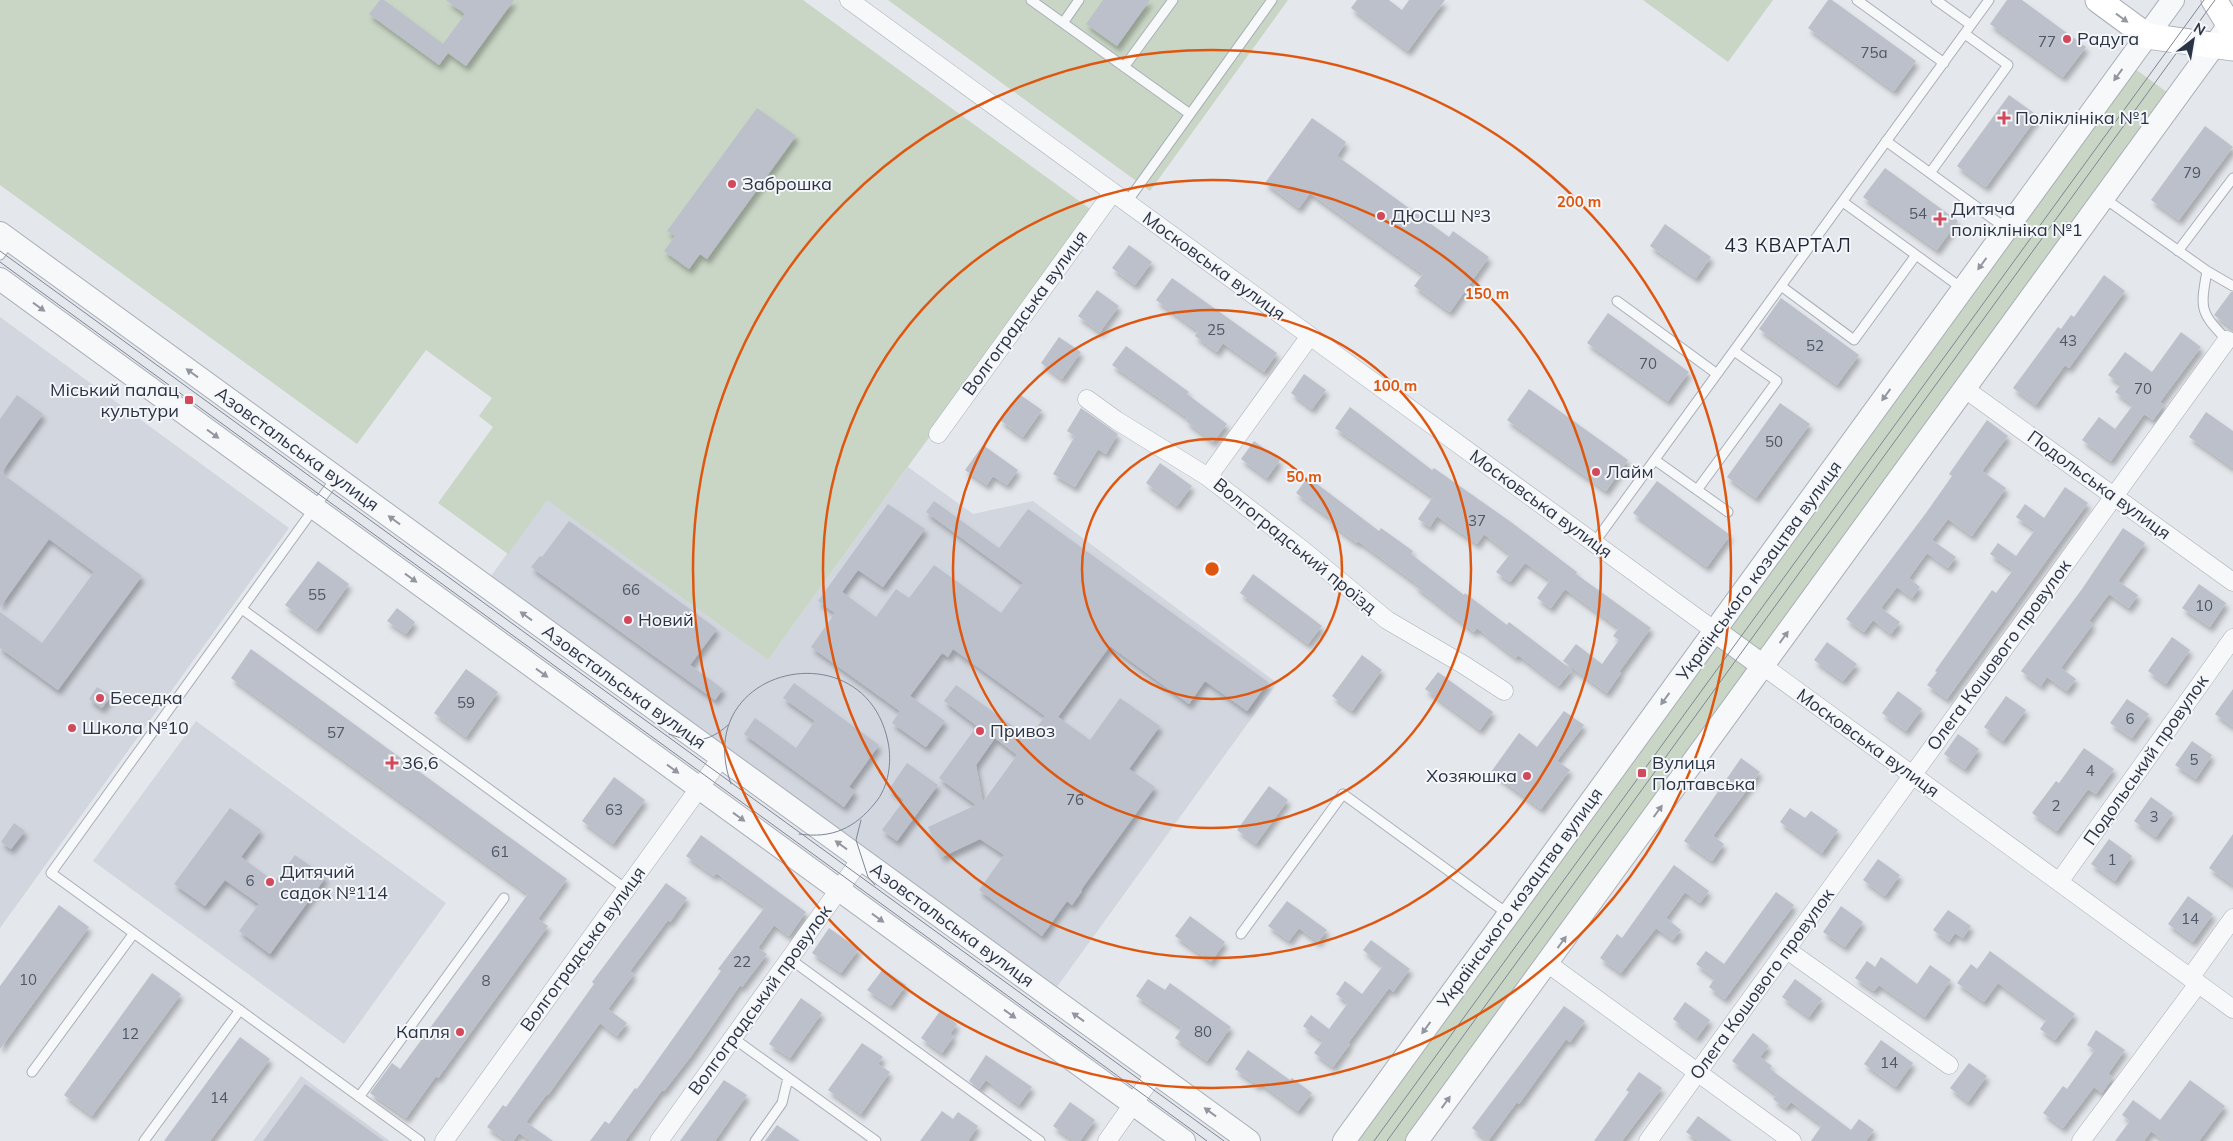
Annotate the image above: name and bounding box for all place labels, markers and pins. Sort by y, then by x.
place label: Радуга [2077,27,2139,50]
marker: Радуга [2061,33,2073,45]
place label: Поліклініка №1 [2015,106,2150,129]
marker: Поліклініка №1 [1997,111,2011,125]
place label: Заброшка [742,172,832,195]
marker: Заброшка [726,178,738,190]
place label: Дитяча поліклініка №1 [1951,197,2083,241]
place label: ДЮСШ №3 [1391,204,1491,227]
marker: ДЮСШ №3 [1375,210,1387,222]
marker: Дитяча поліклініка №1 [1933,212,1947,226]
place label: Міський палац культури [50,378,179,422]
marker: Міський палац культури [183,394,195,406]
place label: Лайм [1606,460,1654,483]
marker: Лайм [1590,466,1602,478]
centre of rings [1203,560,1221,578]
place label: Новий [638,608,694,631]
marker: Новий [622,614,634,626]
place label: Беседка [110,686,183,709]
marker: Беседка [94,692,106,704]
place label: Школа №10 [82,716,189,739]
place label: Привоз [990,719,1055,742]
marker: Школа №10 [66,722,78,734]
marker: Привоз [974,725,986,737]
place label: 36,6 [402,751,439,774]
place label: Вулиця Полтавська [1652,751,1755,795]
marker: 36,6 [386,757,398,769]
place label: Хозяюшка [1426,764,1517,787]
marker: Вулиця Полтавська [1636,767,1648,779]
marker: Хозяюшка [1521,770,1533,782]
place label: Дитячий садок №114 [280,860,388,904]
marker: Дитячий садок №114 [264,876,276,888]
place label: Капля [396,1020,450,1043]
marker: Капля [454,1026,466,1038]

